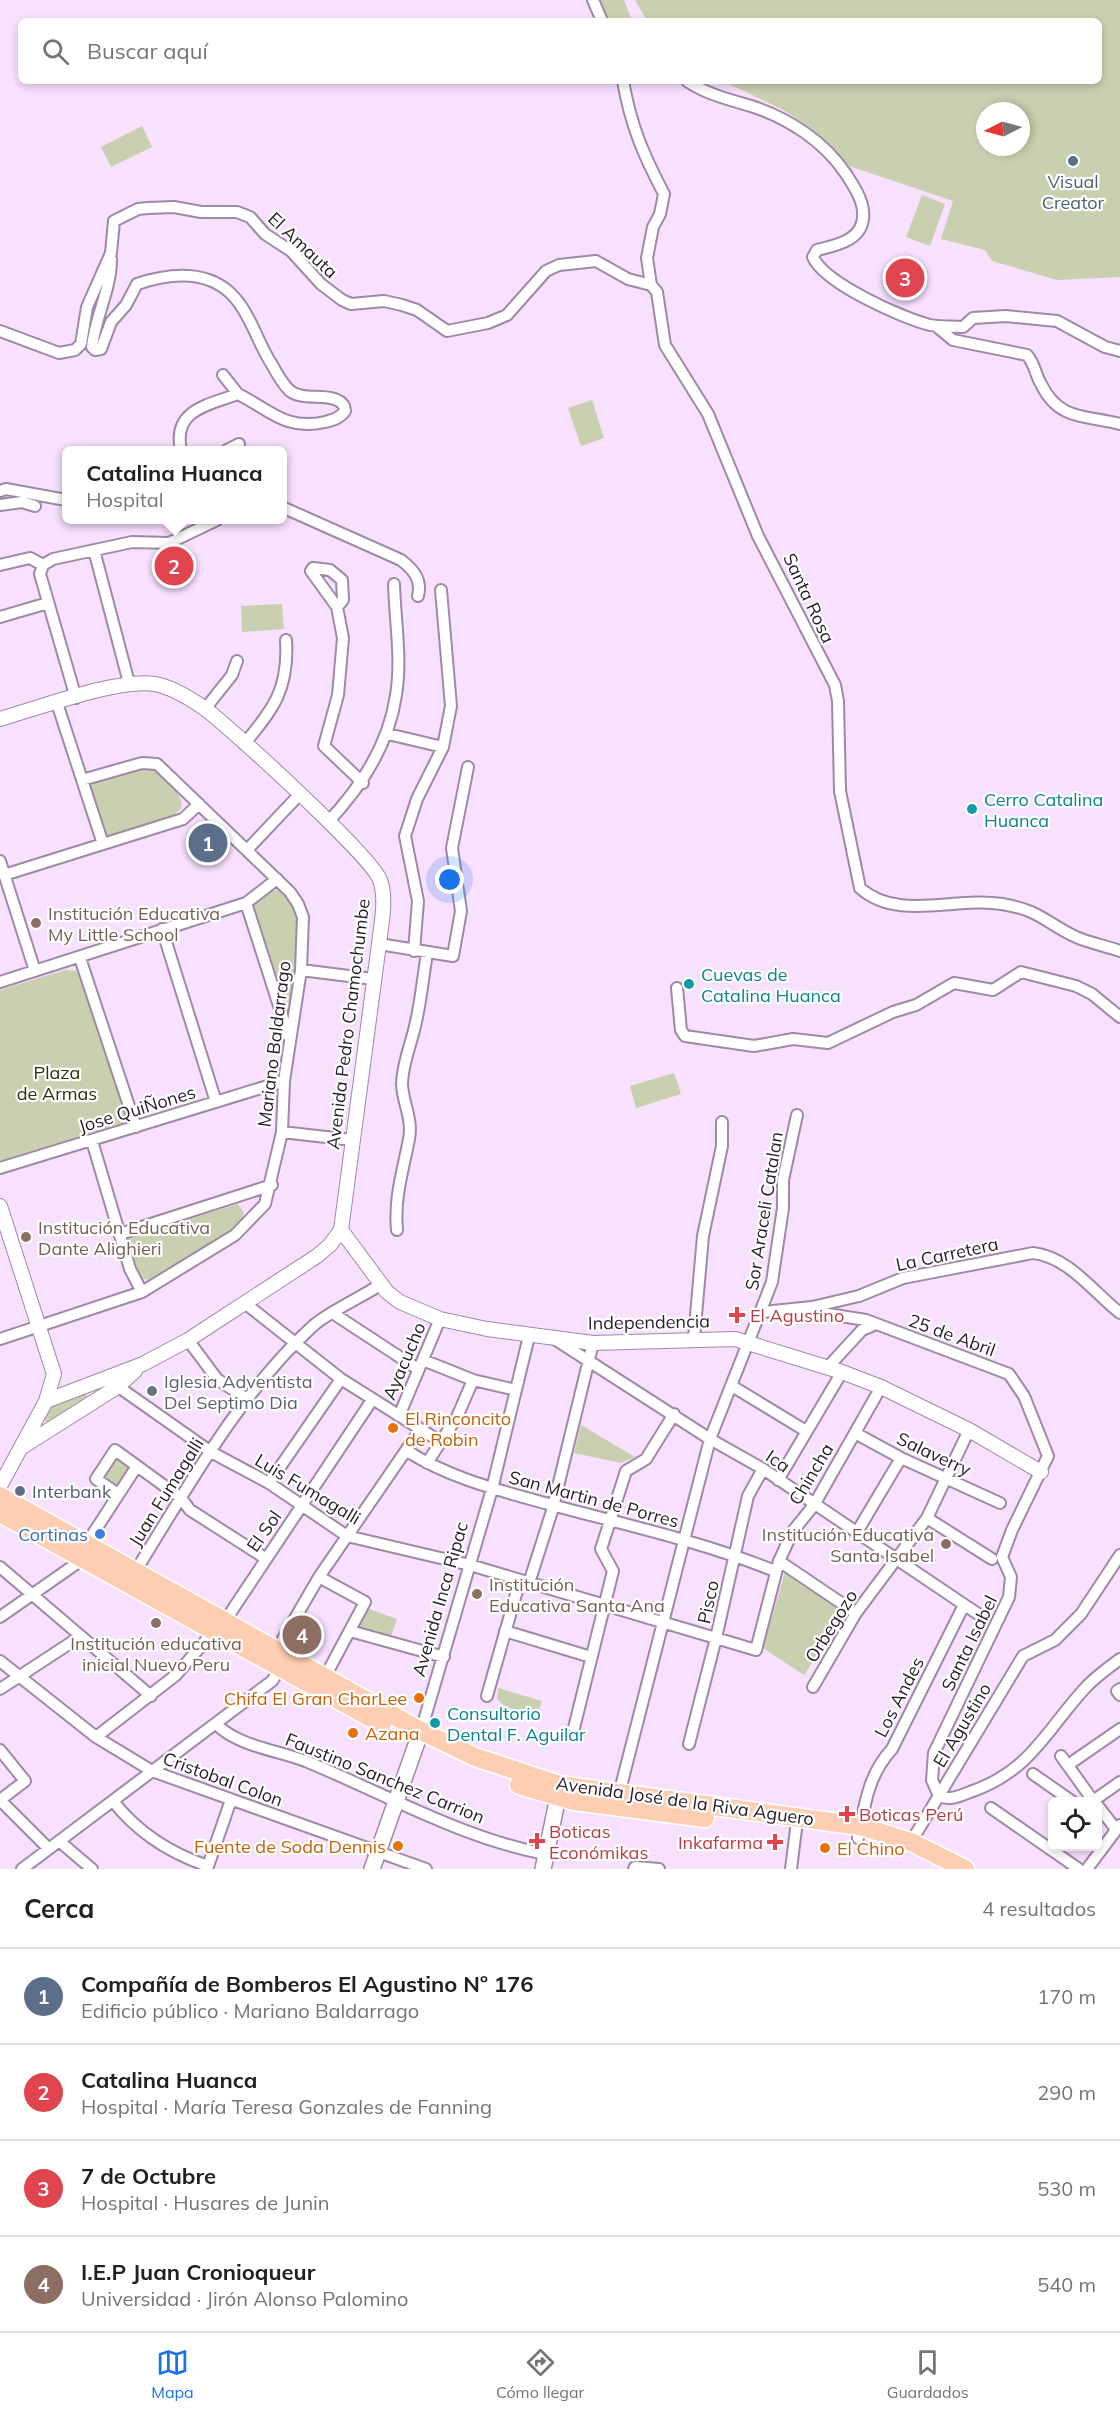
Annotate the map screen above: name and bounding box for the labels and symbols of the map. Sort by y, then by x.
north arrow [976,102,1030,156]
marker: Visual Creator [1066,154,1080,168]
place label: Visual Creator [1042,170,1105,214]
street label: El Amauta [263,207,343,283]
pin: 3 [886,256,924,300]
pin: 2 [154,544,194,588]
street label: Santa Rosa [778,549,840,647]
place label: Cerro Catalina Huanca [984,788,1103,832]
marker: Cerro Catalina Huanca [965,802,979,816]
pin: 1 [188,820,228,866]
your location [435,865,464,894]
street label: Avenida Pedro Chamochumbe [321,897,375,1151]
place label: Institución Educativa My Little School [48,902,220,946]
marker: Institución Educativa My Little School [29,916,43,930]
street label: Mariano Baldarrago [252,960,296,1128]
place label: Cuevas de Catalina Huanca [701,963,841,1007]
marker: Cuevas de Catalina Huanca [682,977,696,991]
park label: Plaza de Armas [17,1061,97,1105]
street label: Jose QuiÑones [76,1080,198,1138]
street label: Sor Araceli Catalan [740,1130,788,1292]
place label: Institución Educativa Dante Alighieri [38,1216,210,1260]
marker: Institución Educativa Dante Alighieri [19,1230,33,1244]
street label: La Carretera [894,1232,1000,1276]
place label: El Agustino [750,1304,844,1327]
marker: El Agustino [728,1306,746,1324]
street label: Independencia [588,1309,710,1335]
street label: 25 de Abril [905,1309,999,1361]
street label: Ayacucho [377,1319,431,1403]
place label: Iglesia Adventista Del Septimo Dia [164,1370,313,1414]
marker: Iglesia Adventista Del Septimo Dia [145,1384,159,1398]
place label: El Rinconcito de Robin [405,1407,511,1451]
marker: El Rinconcito de Robin [386,1421,400,1435]
street label: Salaverry [893,1427,975,1481]
street label: Juan Fumagalli [123,1433,209,1551]
street label: Chincha [784,1439,838,1509]
street label: Ica [761,1445,795,1477]
street label: Luis Fumagalli [251,1448,365,1530]
street label: San Martin de Porres [507,1465,682,1533]
place label: Interbank [32,1480,112,1503]
marker: Interbank [13,1484,27,1498]
street label: El Sol [242,1506,286,1556]
street label: Avenida Inca Ripac [407,1519,473,1679]
place label: Cortinas [18,1523,88,1546]
place label: Institución Educativa Santa Isabel [762,1523,934,1567]
marker: Cortinas [93,1527,107,1541]
marker: Institución Educativa Santa Isabel [939,1537,953,1551]
place label: Institución Educativa Santa Ana [489,1573,665,1617]
street label: Pisco [692,1578,724,1626]
street label: Orbegozo [800,1585,862,1667]
marker: Institución Educativa Santa Ana [470,1587,484,1601]
street label: Santa Isabel [936,1591,1002,1695]
pin: 4 [282,1612,322,1658]
marker: Institución educativa inicial Nuevo Peru [149,1616,163,1630]
place label: Institución educativa inicial Nuevo Peru [70,1632,242,1676]
street label: Los Andes [869,1653,929,1741]
street label: El Agustino [928,1679,996,1771]
place label: Chifa El Gran CharLee [224,1687,407,1710]
marker: Chifa El Gran CharLee [412,1691,426,1705]
place label: Consultorio Dental F. Aguilar [447,1702,586,1746]
marker: Consultorio Dental F. Aguilar [428,1716,442,1730]
place label: Azana [365,1722,420,1745]
marker: Azana [346,1726,360,1740]
street label: Faustino Sanchez Carrion [282,1727,488,1829]
street label: Cristobal Colon [160,1747,286,1811]
street label: Avenida José de la Riva Aguero [555,1771,815,1831]
place label: Boticas Perú [859,1803,963,1826]
marker: Boticas Perú [840,1807,854,1821]
place label: Boticas Económikas [549,1820,648,1864]
place label: Inkafarma [678,1831,763,1854]
marker: Boticas Económikas [530,1834,544,1848]
place label: Fuente de Soda Dennis [194,1835,386,1858]
marker: Inkafarma [768,1835,782,1849]
place label: El Chino [837,1837,905,1860]
marker: Fuente de Soda Dennis [391,1839,405,1853]
marker: El Chino [818,1841,832,1855]

